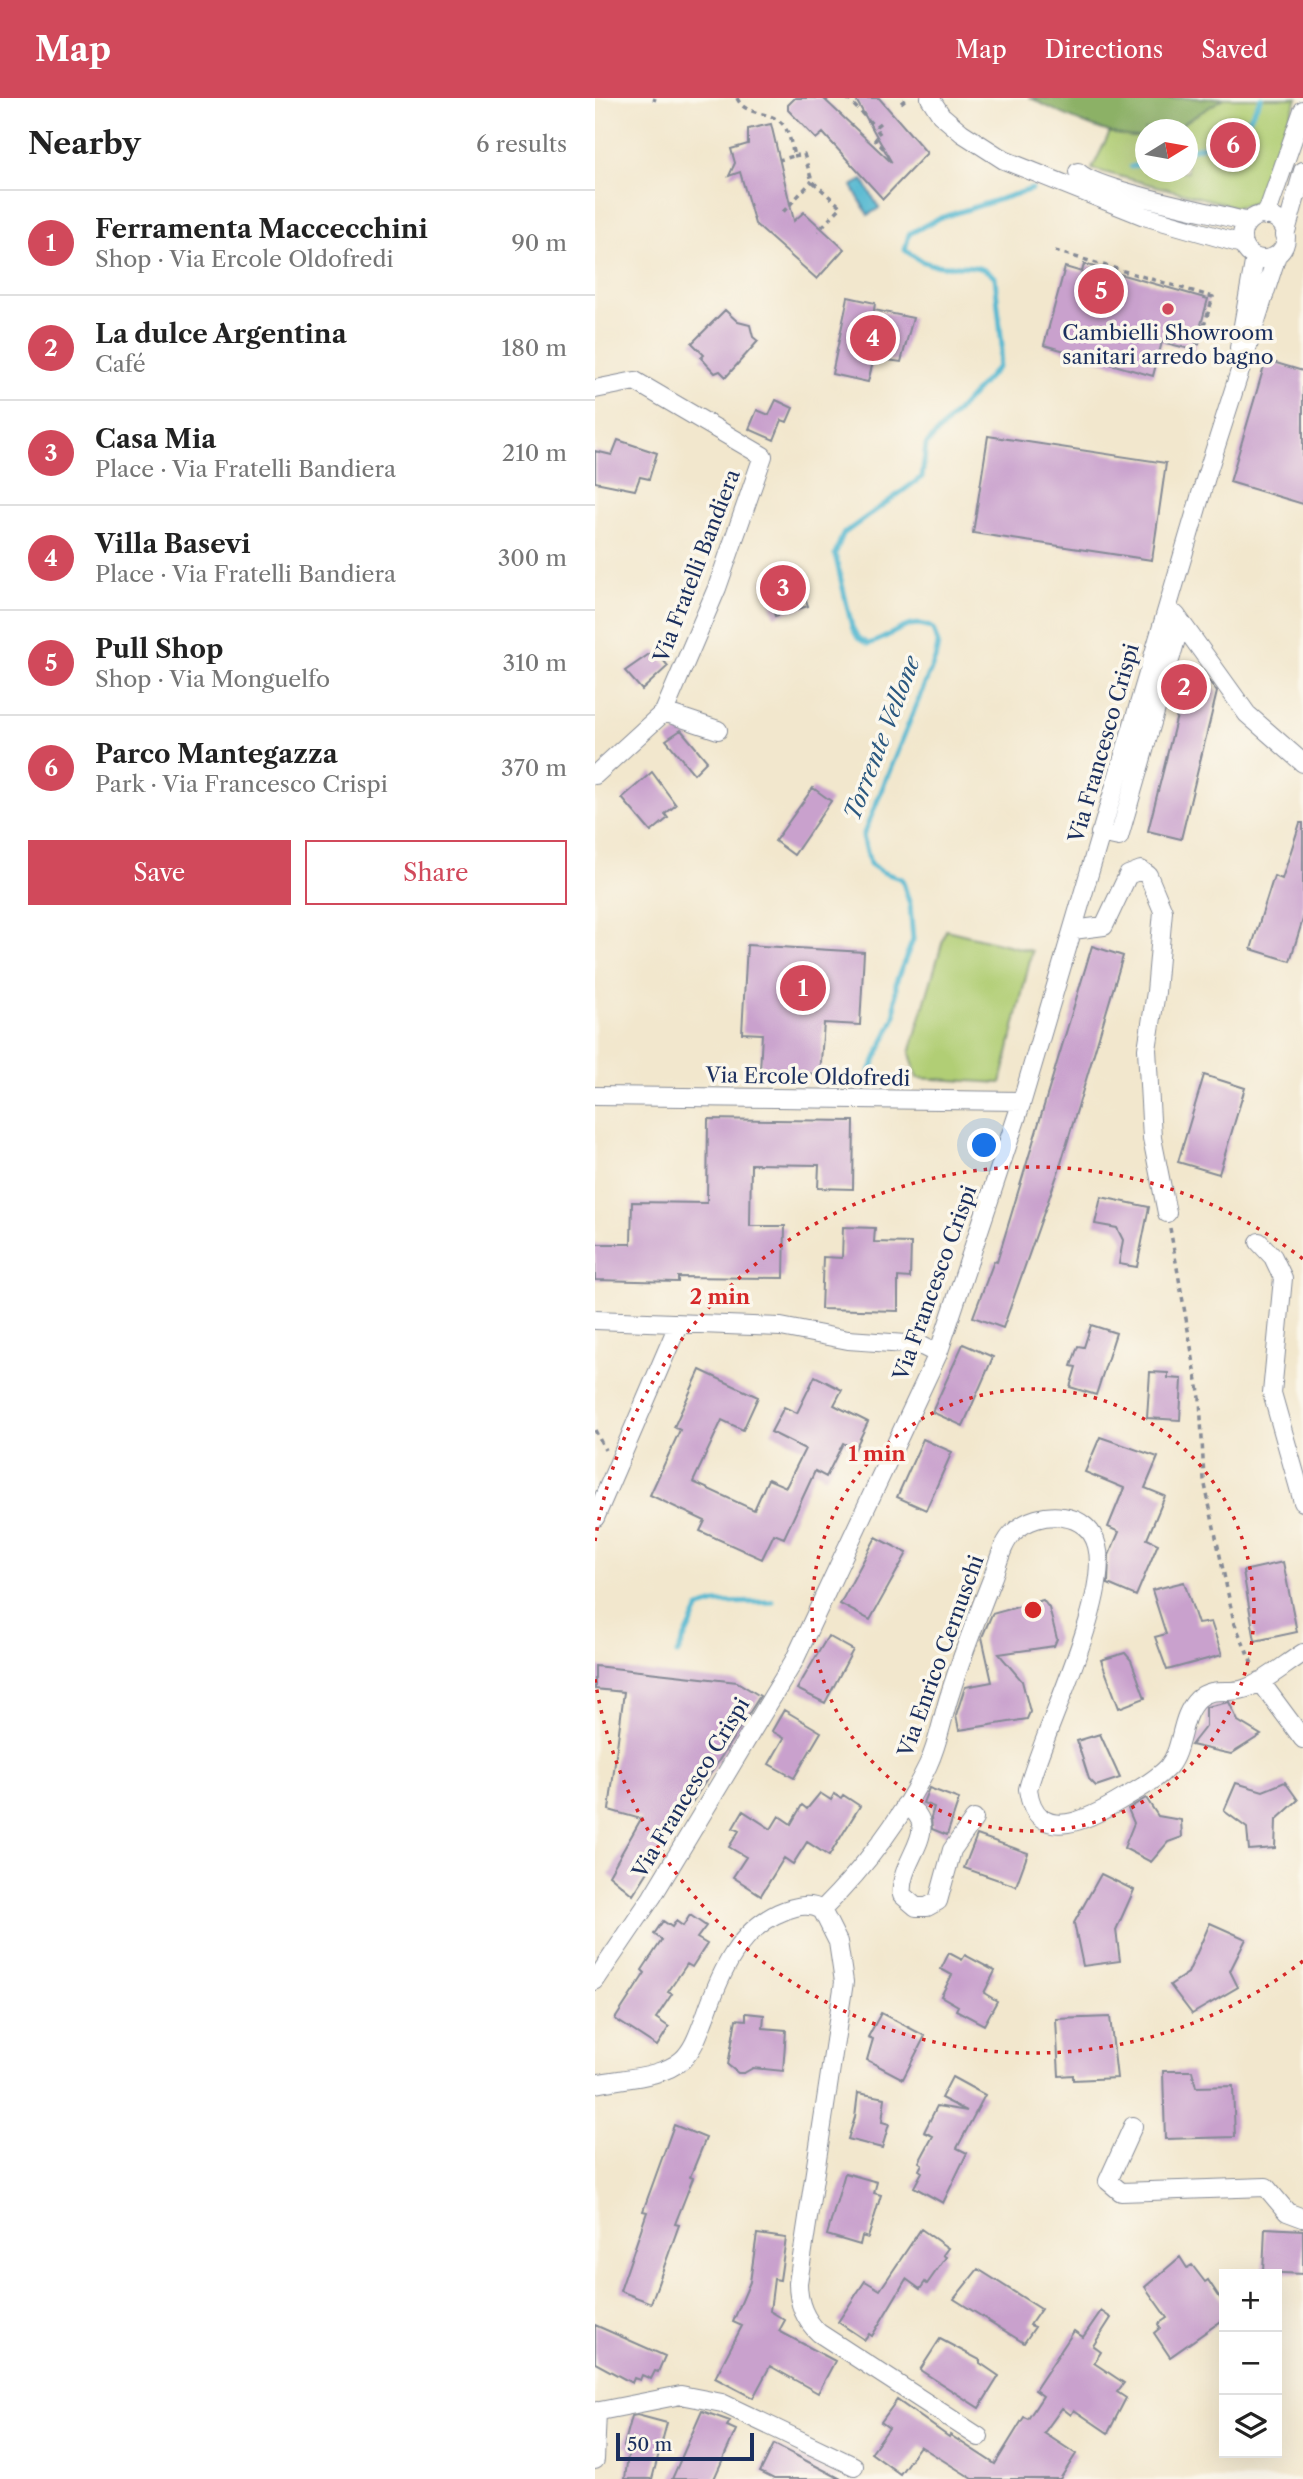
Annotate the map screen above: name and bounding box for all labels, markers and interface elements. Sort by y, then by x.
text: Map [35,29,111,70]
text: Map [955,35,1007,64]
text: Directions [1045,35,1163,64]
text: Saved [1201,35,1268,64]
north arrow [1135,119,1198,182]
pin: 6 [1210,119,1256,171]
text: Nearby [28,125,141,162]
text: 6 results [476,130,567,158]
text: Ferramenta Maccecchini [95,213,428,245]
text: 1 [46,229,56,257]
text: 90 m [511,229,567,257]
text: Shop · Via Ercole Oldofredi [95,245,393,273]
pin: 5 [1078,265,1124,317]
marker: Cambielli Showroom sanitari arredo bagno [1160,301,1176,317]
pin: 4 [850,312,896,364]
text: La dulce Argentina [95,318,347,350]
place label: Cambielli Showroom sanitari arredo bagno [1062,320,1274,369]
text: 2 [44,334,58,362]
text: 180 m [502,334,567,362]
text: Café [95,350,146,378]
text: Casa Mia [95,423,216,455]
text: 3 [45,439,58,467]
text: 210 m [502,439,567,467]
text: Place · Via Fratelli Bandiera [95,455,396,483]
street label: Via Fratelli Bandiera [648,465,745,667]
text: Villa Basevi [95,528,250,560]
text: 4 [44,544,58,572]
text: 300 m [498,544,567,572]
text: Place · Via Fratelli Bandiera [95,560,396,588]
pin: 3 [760,562,806,614]
text: Pull Shop [95,633,223,665]
street label: Via Francesco Crispi [1063,640,1144,846]
text: 5 [45,649,57,677]
text: 310 m [503,649,567,677]
water label: Torrente Vellone [838,651,926,824]
pin: 2 [1161,661,1207,713]
text: Shop · Via Monguelfo [95,665,330,693]
text: Parco Mantegazza [95,738,338,770]
text: 6 [44,754,58,782]
text: 370 m [501,754,567,782]
text: Park · Via Francesco Crispi [95,770,388,798]
button: Save [28,840,291,905]
button: Share [305,840,567,905]
pin: 1 [780,962,826,1014]
street label: Via Ercole Oldofredi [704,1062,911,1091]
your location [967,1128,1001,1162]
street label: Via Francesco Crispi [887,1182,981,1385]
text: 2 min [690,1284,751,1309]
text: 1 min [848,1441,906,1466]
street label: Via Enrico Cernuschi [892,1552,989,1761]
centre of rings [1021,1598,1045,1622]
street label: Via Francesco Crispi [626,1693,754,1883]
map controls [1219,2269,1282,2458]
button: + [1219,2269,1282,2332]
button: − [1219,2332,1282,2395]
button: layers [1219,2395,1282,2458]
scale bar [616,2430,754,2462]
text: 50 m [627,2433,672,2456]

